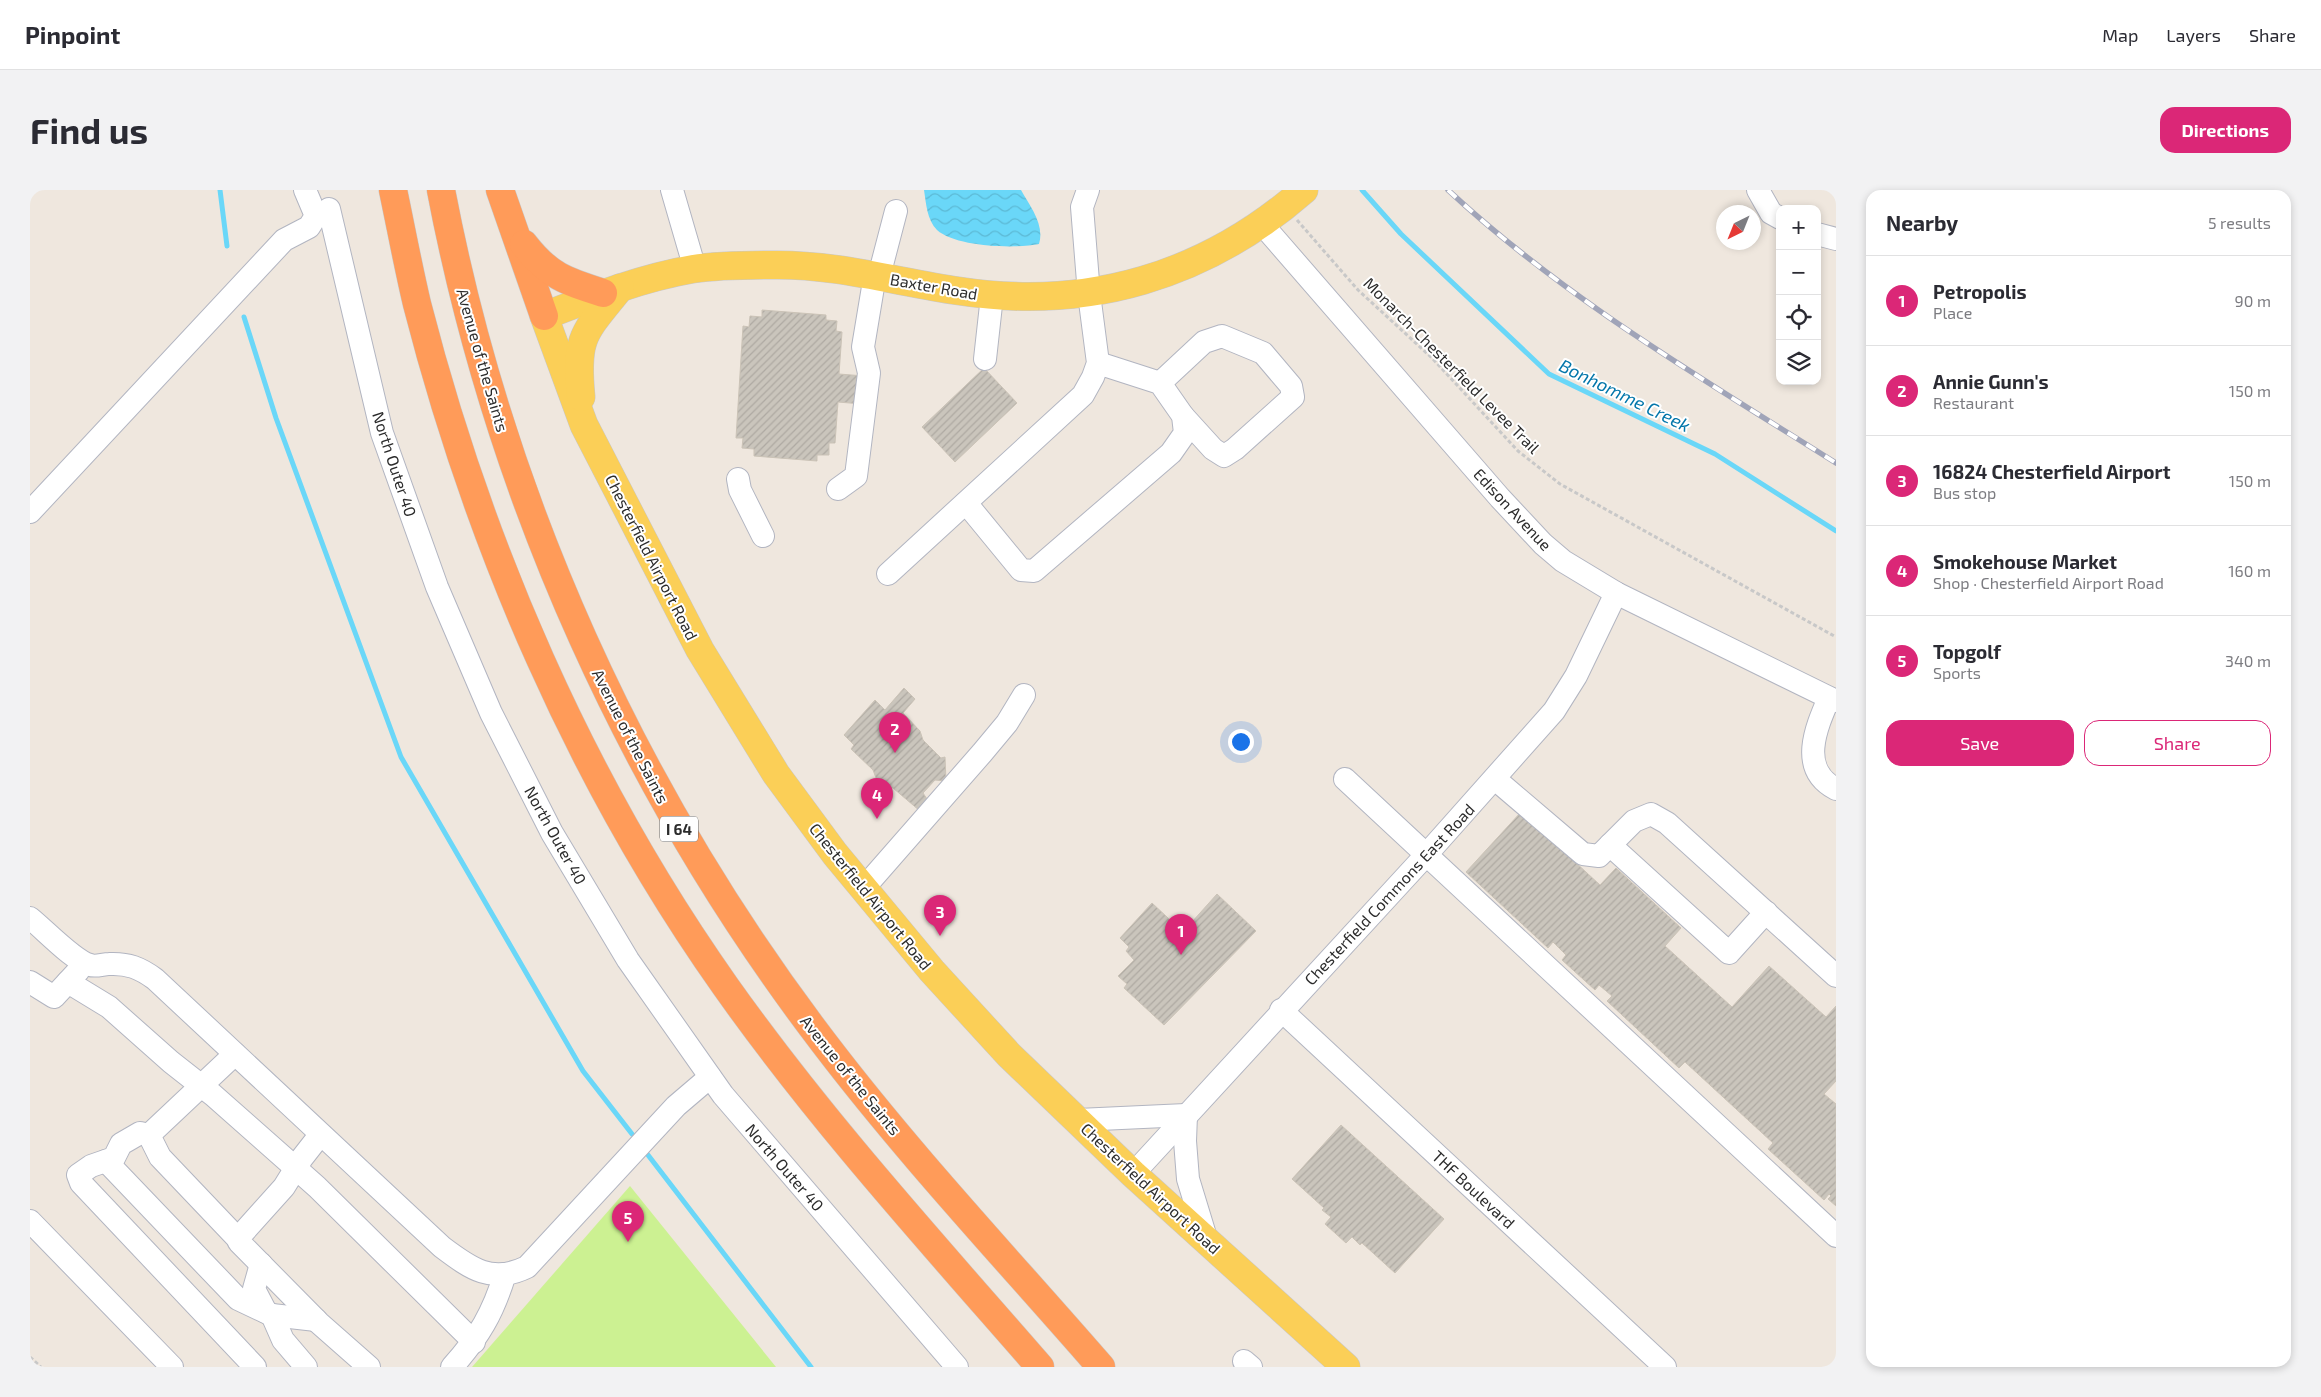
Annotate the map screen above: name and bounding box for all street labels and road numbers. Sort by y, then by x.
street label: Baxter Road [889,269,979,303]
street label: Monarch-Chesterfield Levee Trail [1360,273,1544,457]
street label: Avenue of the Saints [453,286,513,434]
street label: North Outer 40 [369,409,421,519]
street label: Edison Avenue [1470,464,1556,554]
street label: Chesterfield Airport Road [602,471,702,643]
street label: Avenue of the Saints [589,666,673,806]
street label: North Outer 40 [521,783,591,887]
street label: Chesterfield Commons East Road [1300,799,1478,989]
road number: I 64 [660,816,698,842]
street label: Chesterfield Airport Road [806,819,936,973]
street label: Avenue of the Saints [797,1011,905,1139]
street label: North Outer 40 [742,1119,828,1215]
street label: Chesterfield Airport Road [1078,1119,1224,1257]
street label: THF Boulevard [1429,1146,1519,1232]

